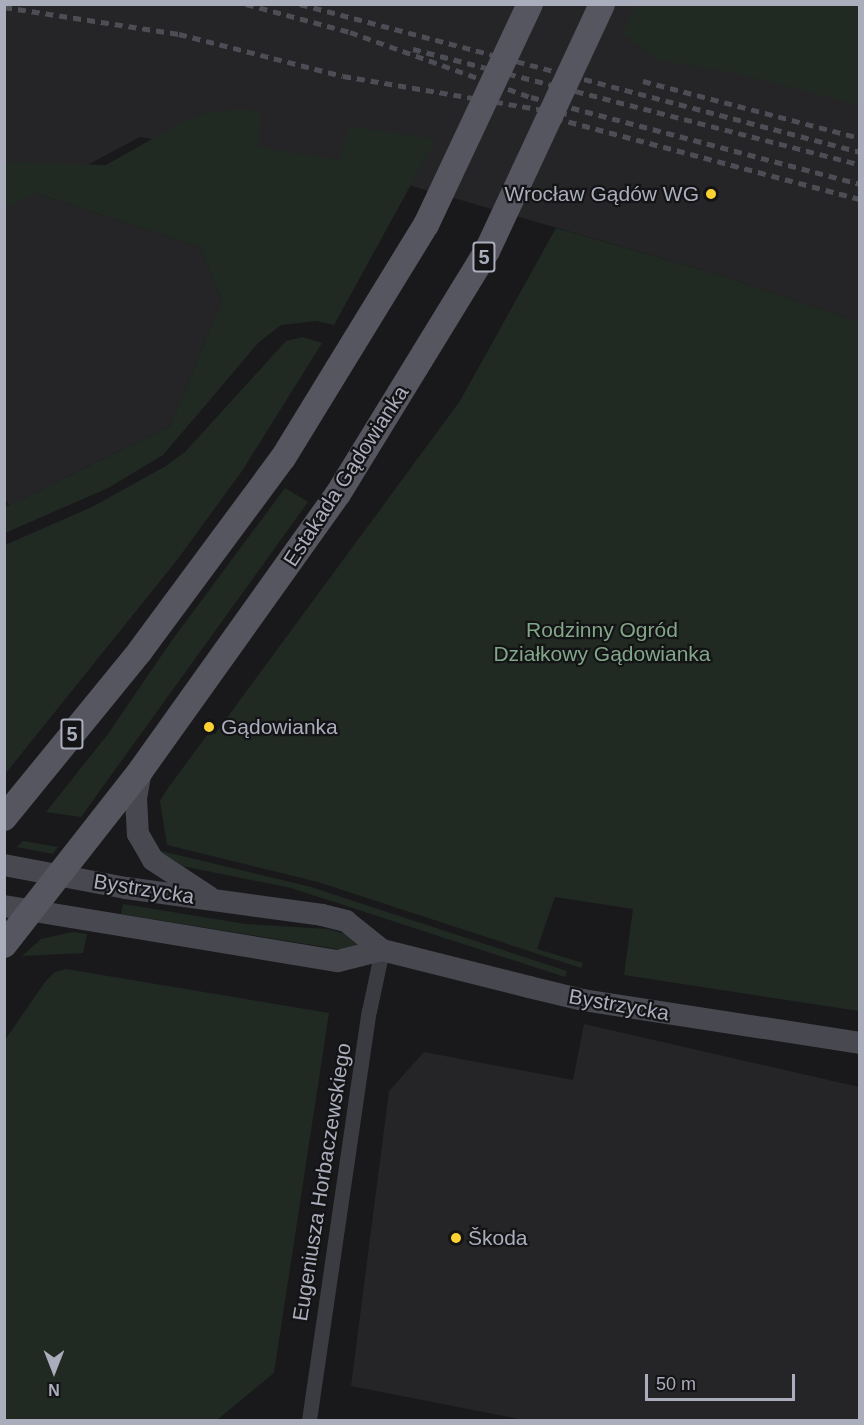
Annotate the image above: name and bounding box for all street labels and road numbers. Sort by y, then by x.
road number: 5 [472,240,496,274]
street label: Estakada Gądowianka [278,381,414,571]
road number: 5 [60,717,84,751]
street label: Bystrzycka [92,869,196,909]
street label: Bystrzycka [567,984,671,1026]
street label: Eugeniusza Horbaczewskiego [288,1041,356,1323]

